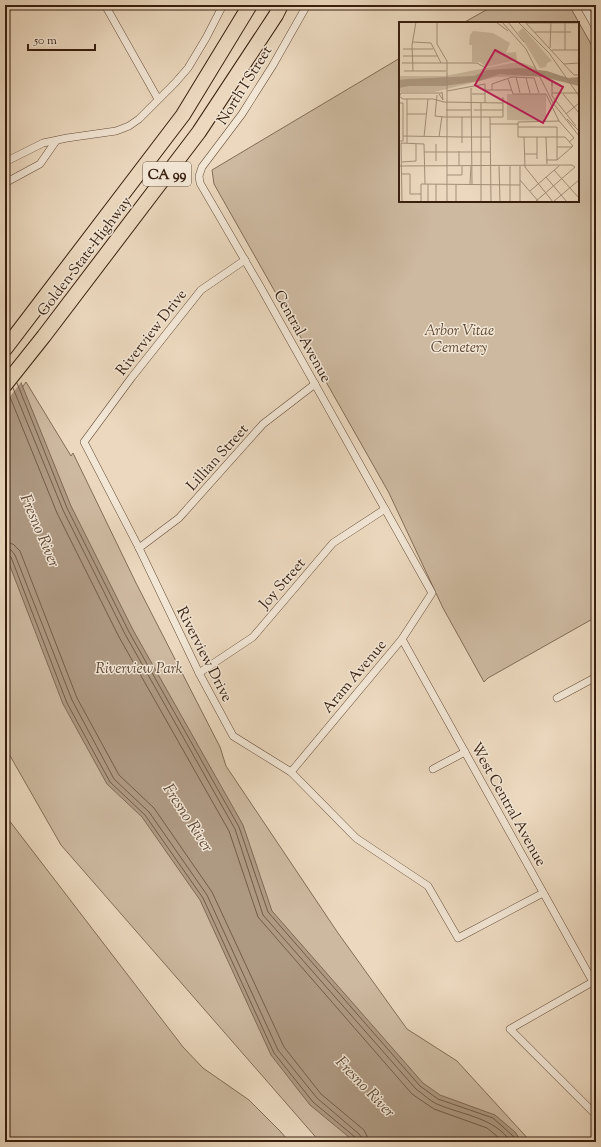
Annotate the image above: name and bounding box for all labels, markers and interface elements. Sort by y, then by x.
inset map [399,22,579,202]
scale bar [28,26,95,52]
text: 50 m [33,32,57,50]
street label: North I Street [213,42,278,129]
road number: CA 99 [143,162,191,186]
street label: Golden State Highway [33,192,138,321]
street label: Riverview Drive [112,285,193,380]
street label: Central Avenue [268,287,336,387]
park label: Arbor Vitae Cemetery [424,321,494,359]
street label: Lillian Street [182,420,254,496]
water label: Fresno River [13,491,65,572]
street label: Joy Street [254,554,311,615]
street label: Riverview Drive [171,603,237,706]
street label: Aram Avenue [318,636,392,718]
park label: Riverview Park [95,659,183,680]
street label: West Central Avenue [465,739,551,871]
water label: Fresno River [156,780,218,857]
water label: Fresno River [329,1052,400,1124]

